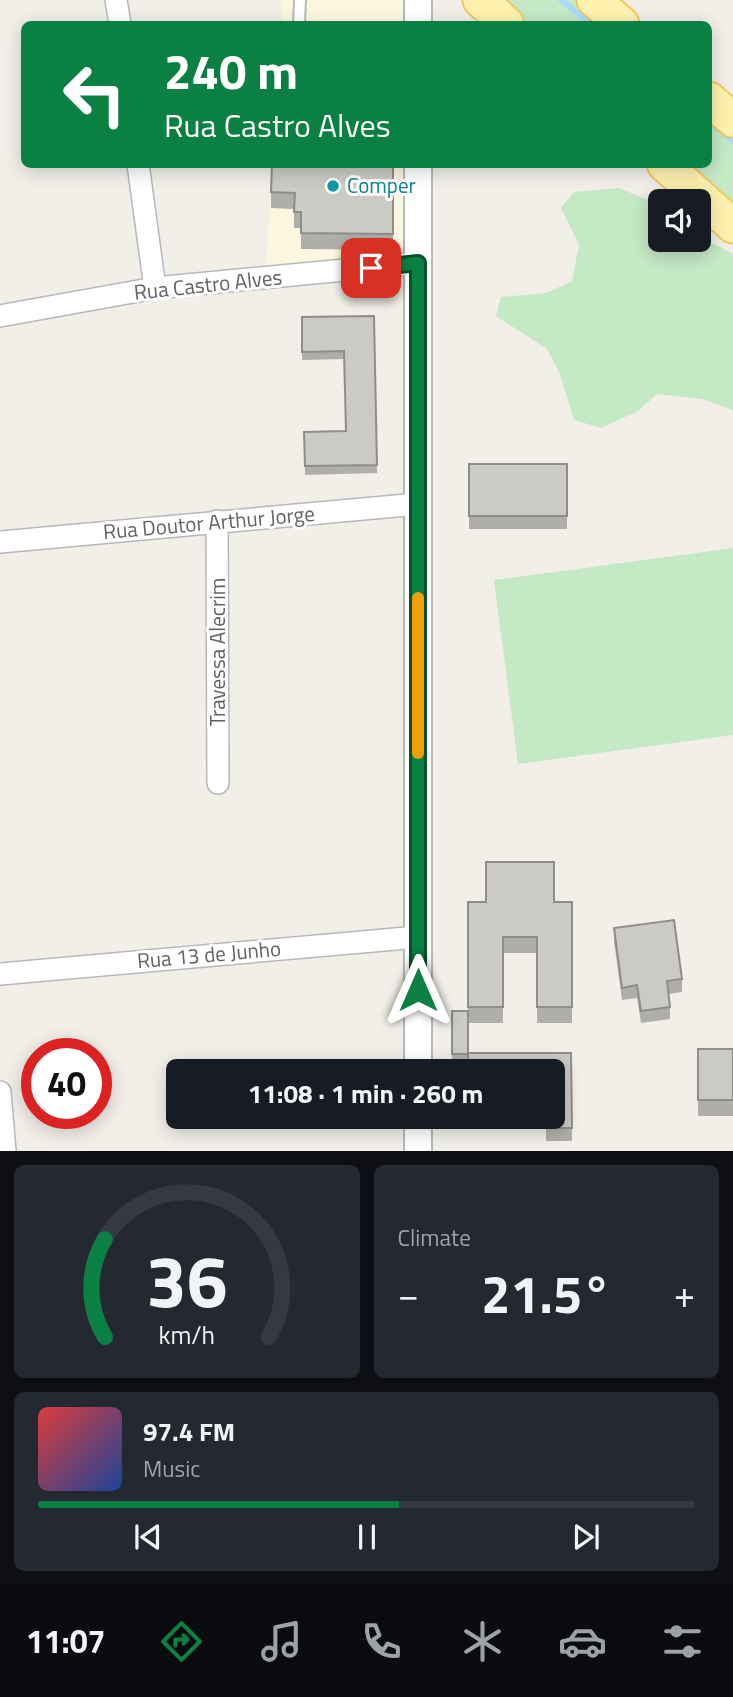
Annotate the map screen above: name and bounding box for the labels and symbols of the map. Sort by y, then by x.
place label: Comper [347,169,416,201]
marker: Comper [325,178,341,194]
pin [341,238,401,298]
street label: Rua Castro Alves [132,260,283,308]
street label: Rua Doutor Arthur Jorge [102,497,316,547]
street label: Travessa Alecrim [201,578,233,726]
street label: Rua 13 de Junho [136,932,282,976]
position arrow [381,953,455,1027]
speed limit sign: 40 [21,1038,112,1129]

